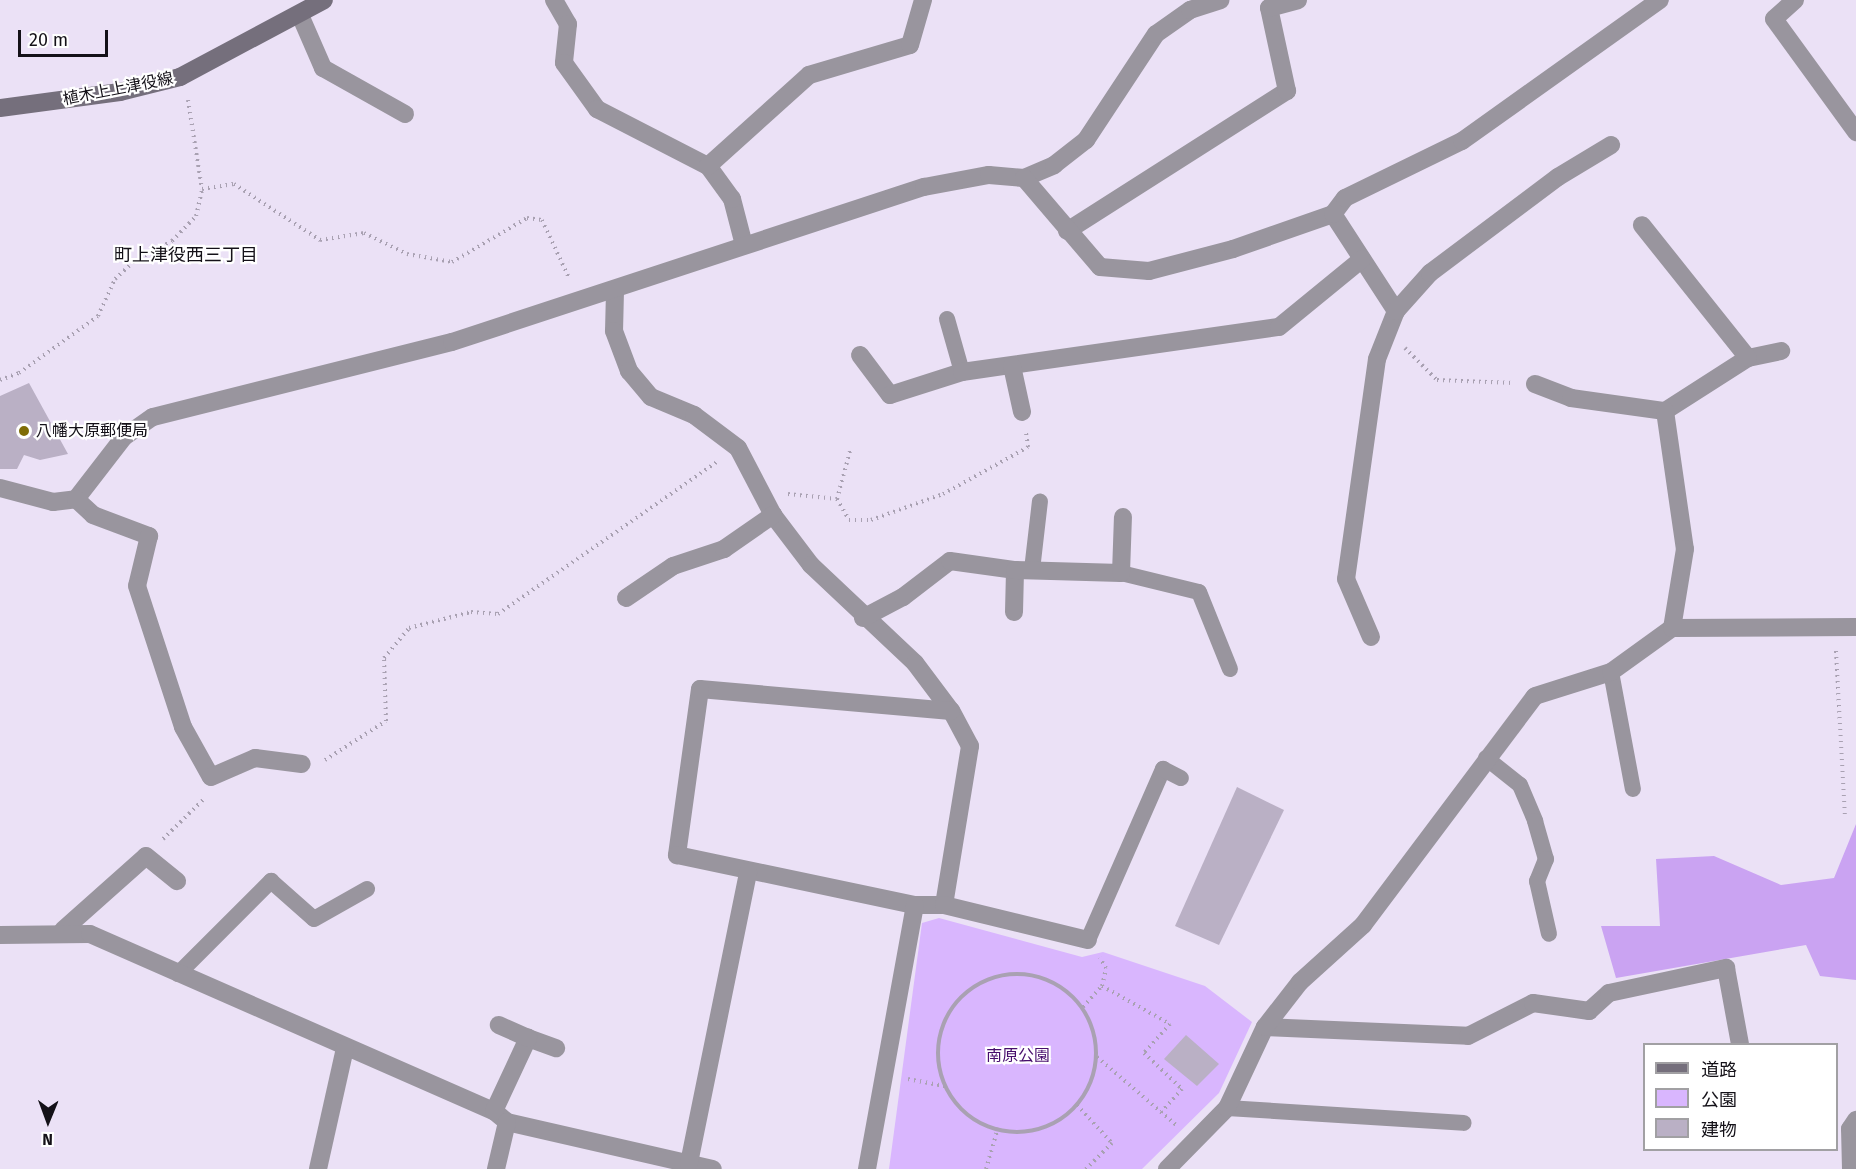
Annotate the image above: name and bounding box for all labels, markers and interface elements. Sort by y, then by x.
scale bar [21,18,111,56]
text: 20 m [29,29,68,51]
street label: 植木上上津役線 [61,69,175,109]
district label: 町上津役西三丁目 [114,244,258,266]
place label: 八幡大原郵便局 [36,421,148,441]
marker: 八幡大原郵便局 [17,424,31,438]
legend [1643,1043,1838,1151]
park label: 南原公園 [986,1046,1050,1066]
text: 道路 [1701,1059,1737,1081]
text: 公園 [1701,1089,1737,1111]
north arrow [18,1091,78,1151]
text: 建物 [1701,1119,1737,1141]
text: N [42,1130,53,1149]

